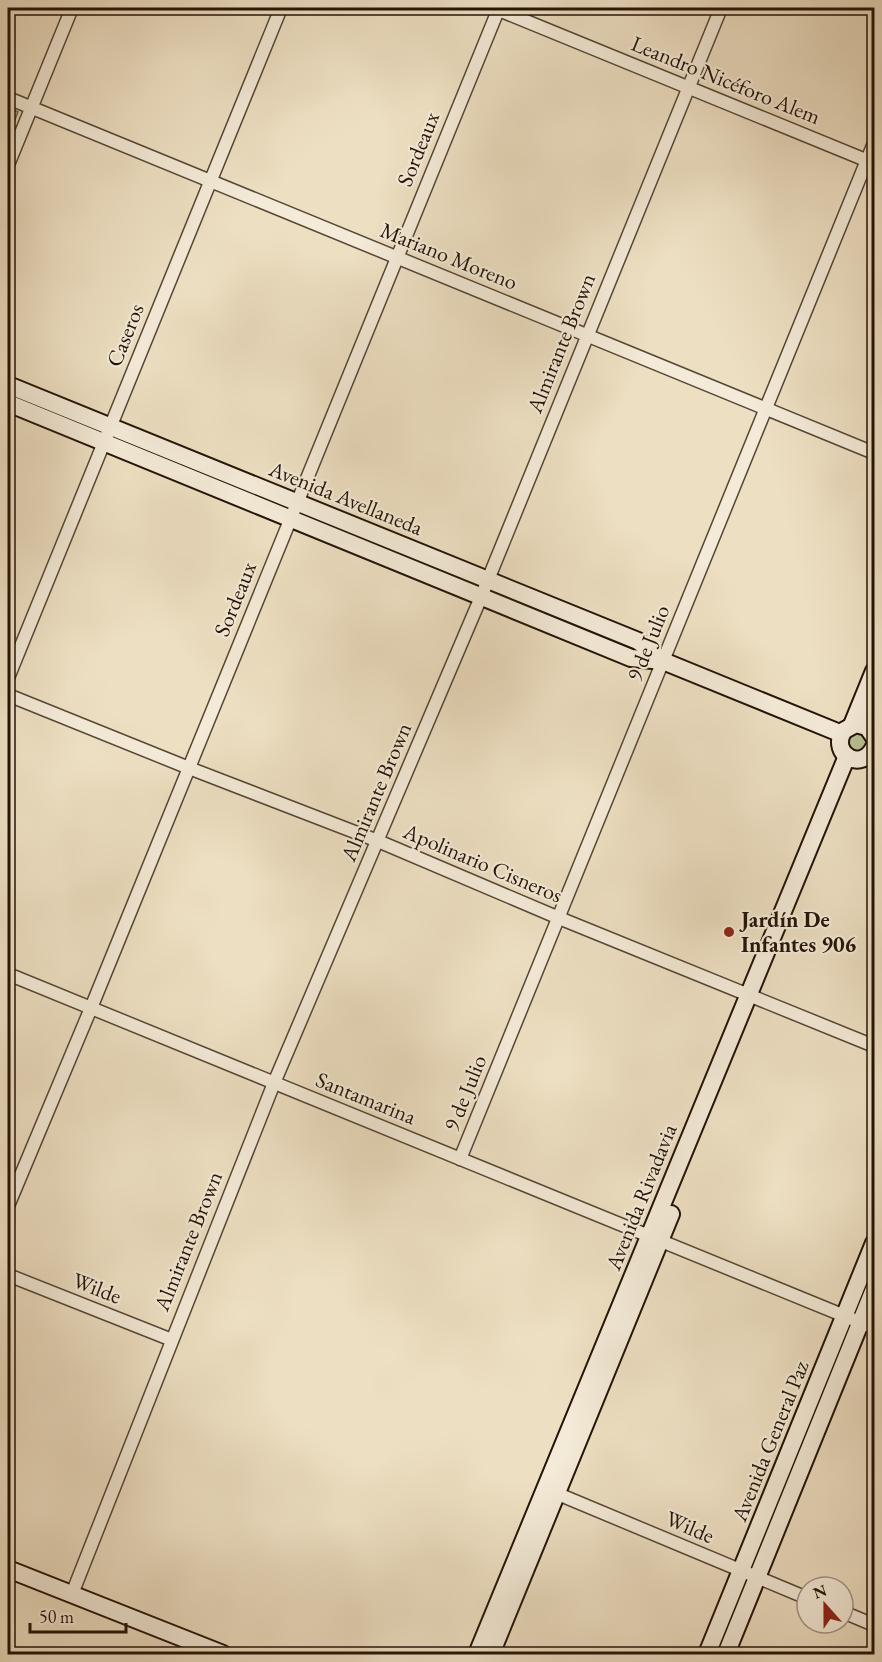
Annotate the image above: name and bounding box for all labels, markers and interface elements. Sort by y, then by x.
street label: Leandro Nicéforo Alem [627,29,825,131]
street label: Sordeaux [390,107,446,191]
street label: Mariano Moreno [376,215,522,297]
street label: Almirante Brown [519,269,602,418]
street label: Caseros [99,299,151,371]
street label: Avenida Avellaneda [264,454,427,542]
street label: Sordeaux [207,557,263,641]
street label: 9 de Julio [620,601,676,685]
street label: Almirante Brown [333,718,418,867]
street label: Apolinario Cisneros [398,816,567,910]
place label: Jardín De Infantes 906 [739,905,857,959]
marker: Jardín De Infantes 906 [722,925,736,939]
street label: 9 de Julio [437,1051,493,1135]
street label: Santamarina [312,1065,420,1131]
street label: Avenida Rivadavia [598,1119,684,1275]
street label: Almirante Brown [146,1167,229,1316]
street label: Wilde [68,1265,126,1311]
street label: Avenida General Paz [724,1356,816,1527]
street label: Wilde [661,1504,719,1550]
north arrow [795,1575,855,1635]
text: N [810,1579,830,1604]
scale bar [30,1596,126,1634]
text: 50 m [39,1605,74,1628]

